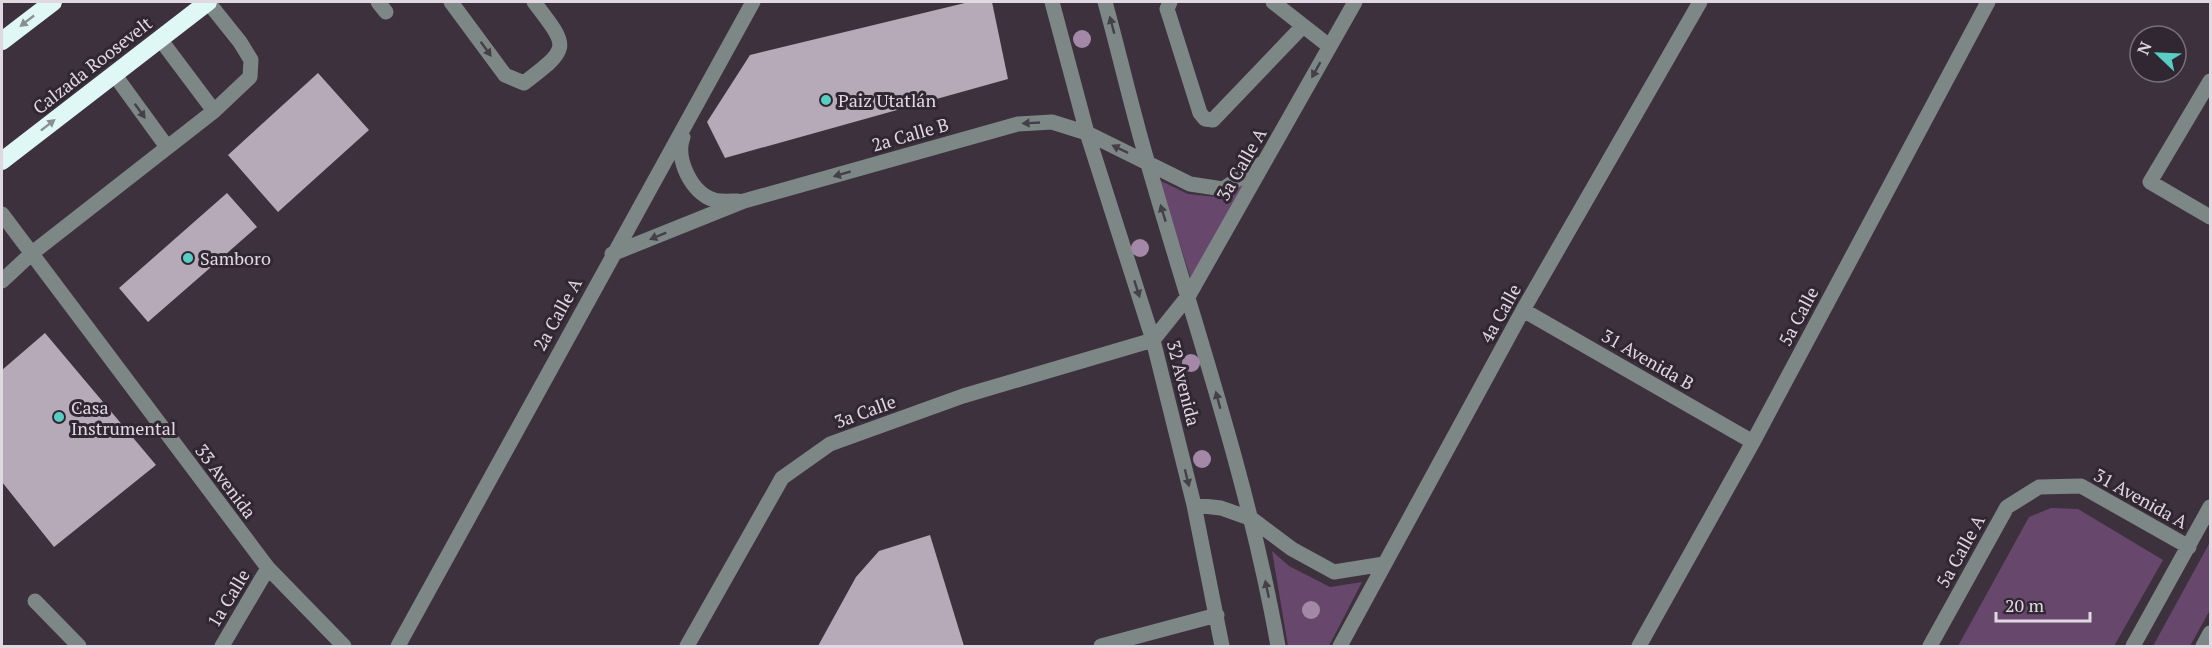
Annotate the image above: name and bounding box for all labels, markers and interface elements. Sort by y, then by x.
street label: Calzada Roosevelt [28,11,157,119]
one-way arrow [20,15,35,27]
one-way arrow [1106,16,1116,34]
north arrow [2128,24,2188,84]
text: N [2132,38,2157,58]
one-way arrow [480,40,492,56]
one-way arrow [1311,62,1321,79]
place label: Paiz Utatlán [838,88,936,112]
marker: Paiz Utatlán [819,93,833,107]
one-way arrow [134,102,146,118]
street label: 2a Calle B [869,112,951,156]
one-way arrow [1021,119,1040,128]
one-way arrow [40,120,55,132]
street label: 3a Calle A [1211,123,1272,205]
one-way arrow [1111,145,1129,155]
one-way arrow [833,170,851,179]
one-way arrow [1158,204,1167,222]
one-way arrow [649,232,667,241]
place label: Samboro [200,246,271,270]
marker: Samboro [181,251,195,265]
street label: 2a Calle A [527,273,587,355]
street label: 4a Calle [1474,279,1526,347]
one-way arrow [1133,280,1142,298]
street label: 5a Calle [1772,282,1824,350]
street label: 31 Avenida B [1598,323,1698,395]
street label: 32 Avenida [1162,338,1206,428]
street label: 3a Calle [831,389,899,433]
one-way arrow [1213,391,1222,409]
place label: Casa Instrumental [71,395,176,440]
marker: Casa Instrumental [52,410,66,424]
street label: 33 Avenida [190,439,262,523]
street label: 31 Avenida A [2090,462,2193,534]
one-way arrow [1183,468,1193,487]
street label: 5a Calle A [1930,510,1990,592]
street label: 1a Calle [201,565,255,631]
one-way arrow [1262,579,1271,598]
scale bar [1996,585,2090,623]
text: 20 m [2005,593,2045,617]

